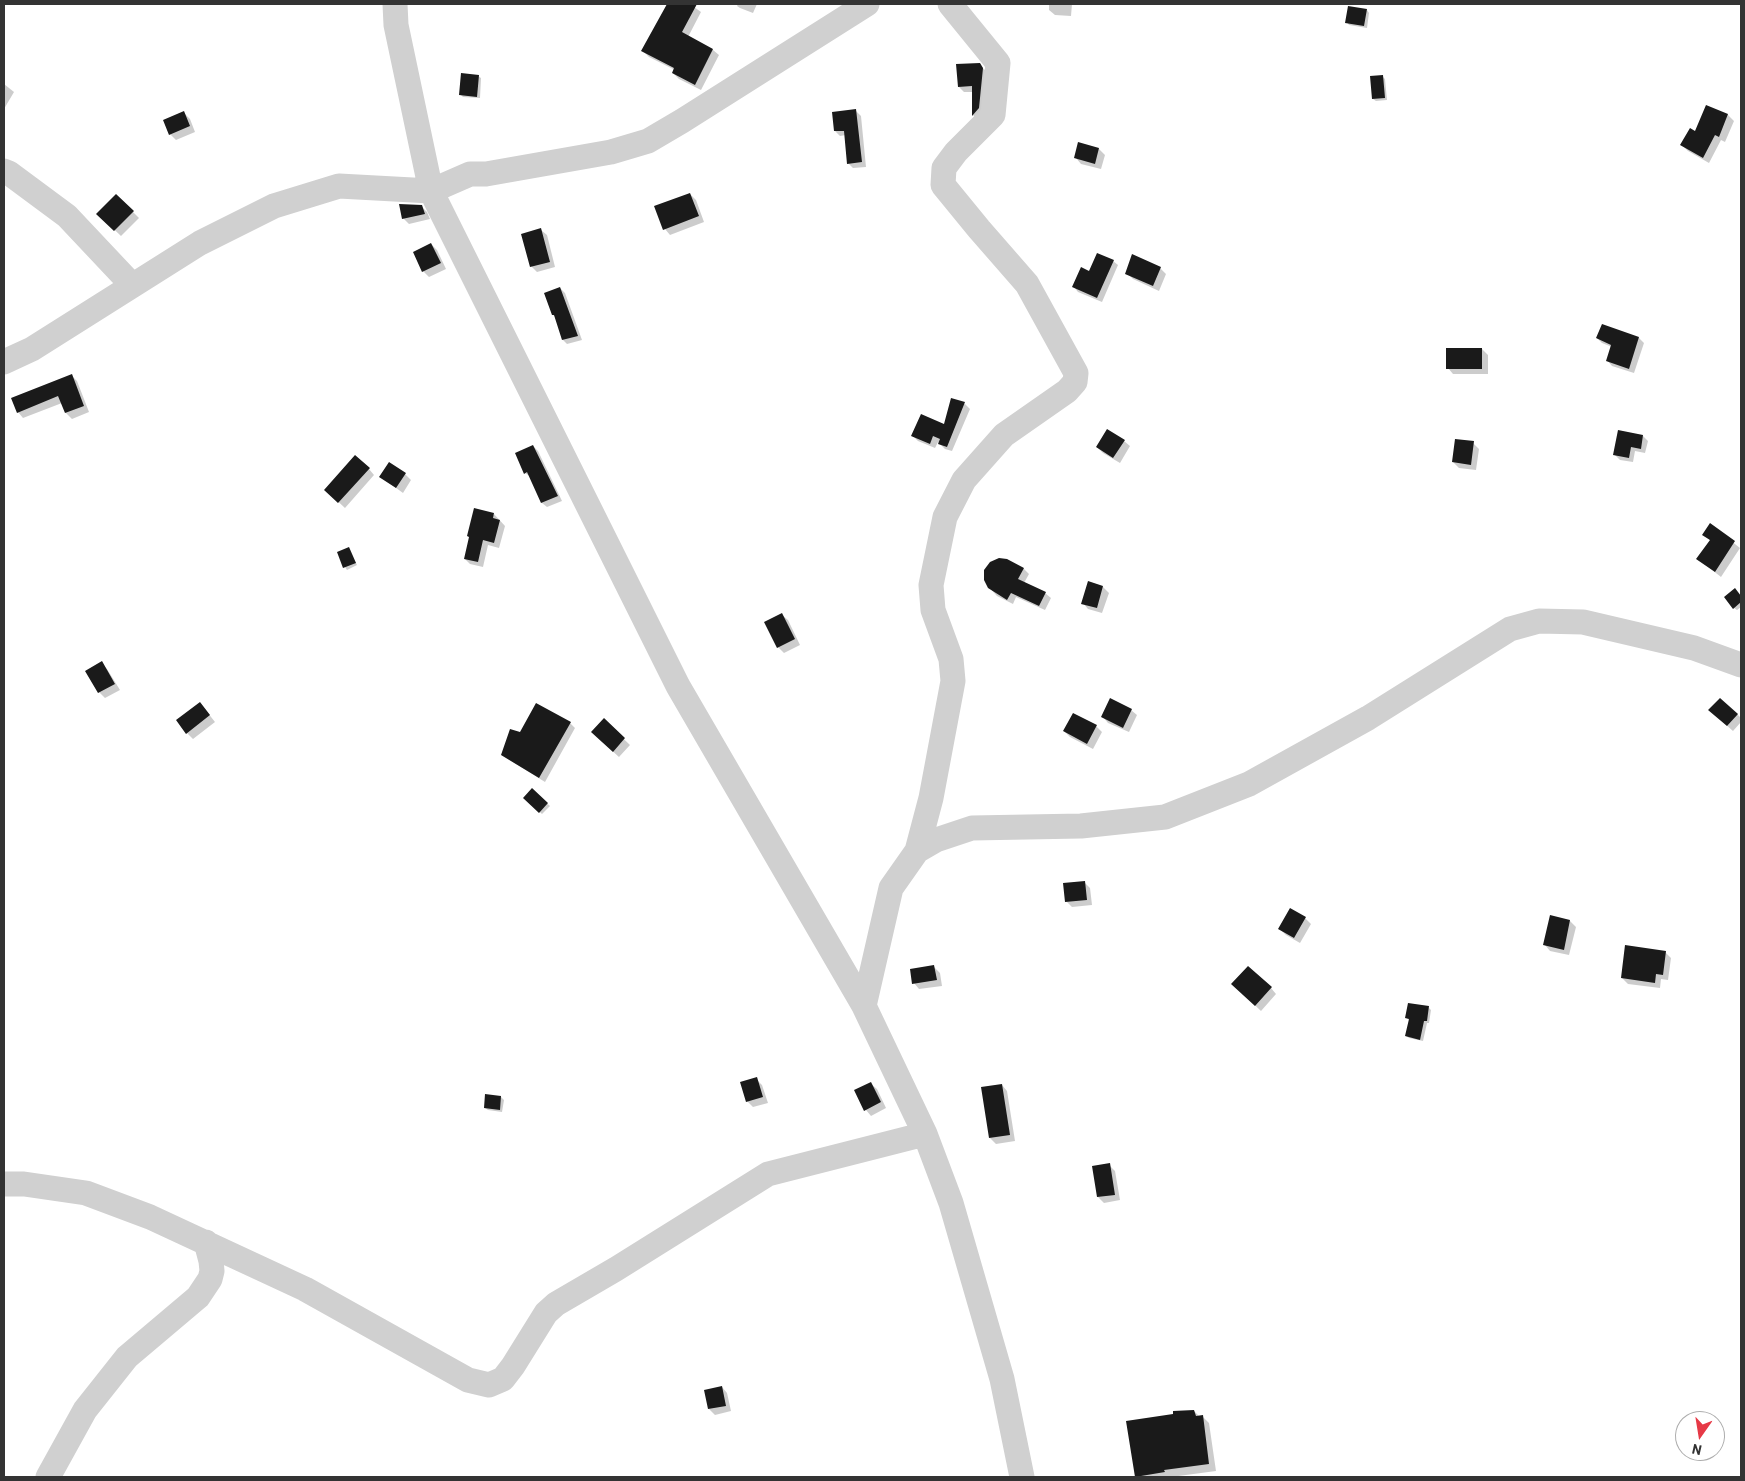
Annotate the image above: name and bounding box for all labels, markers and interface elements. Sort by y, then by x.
north arrow [1675,1411,1725,1461]
text: N [1690,1441,1703,1459]

